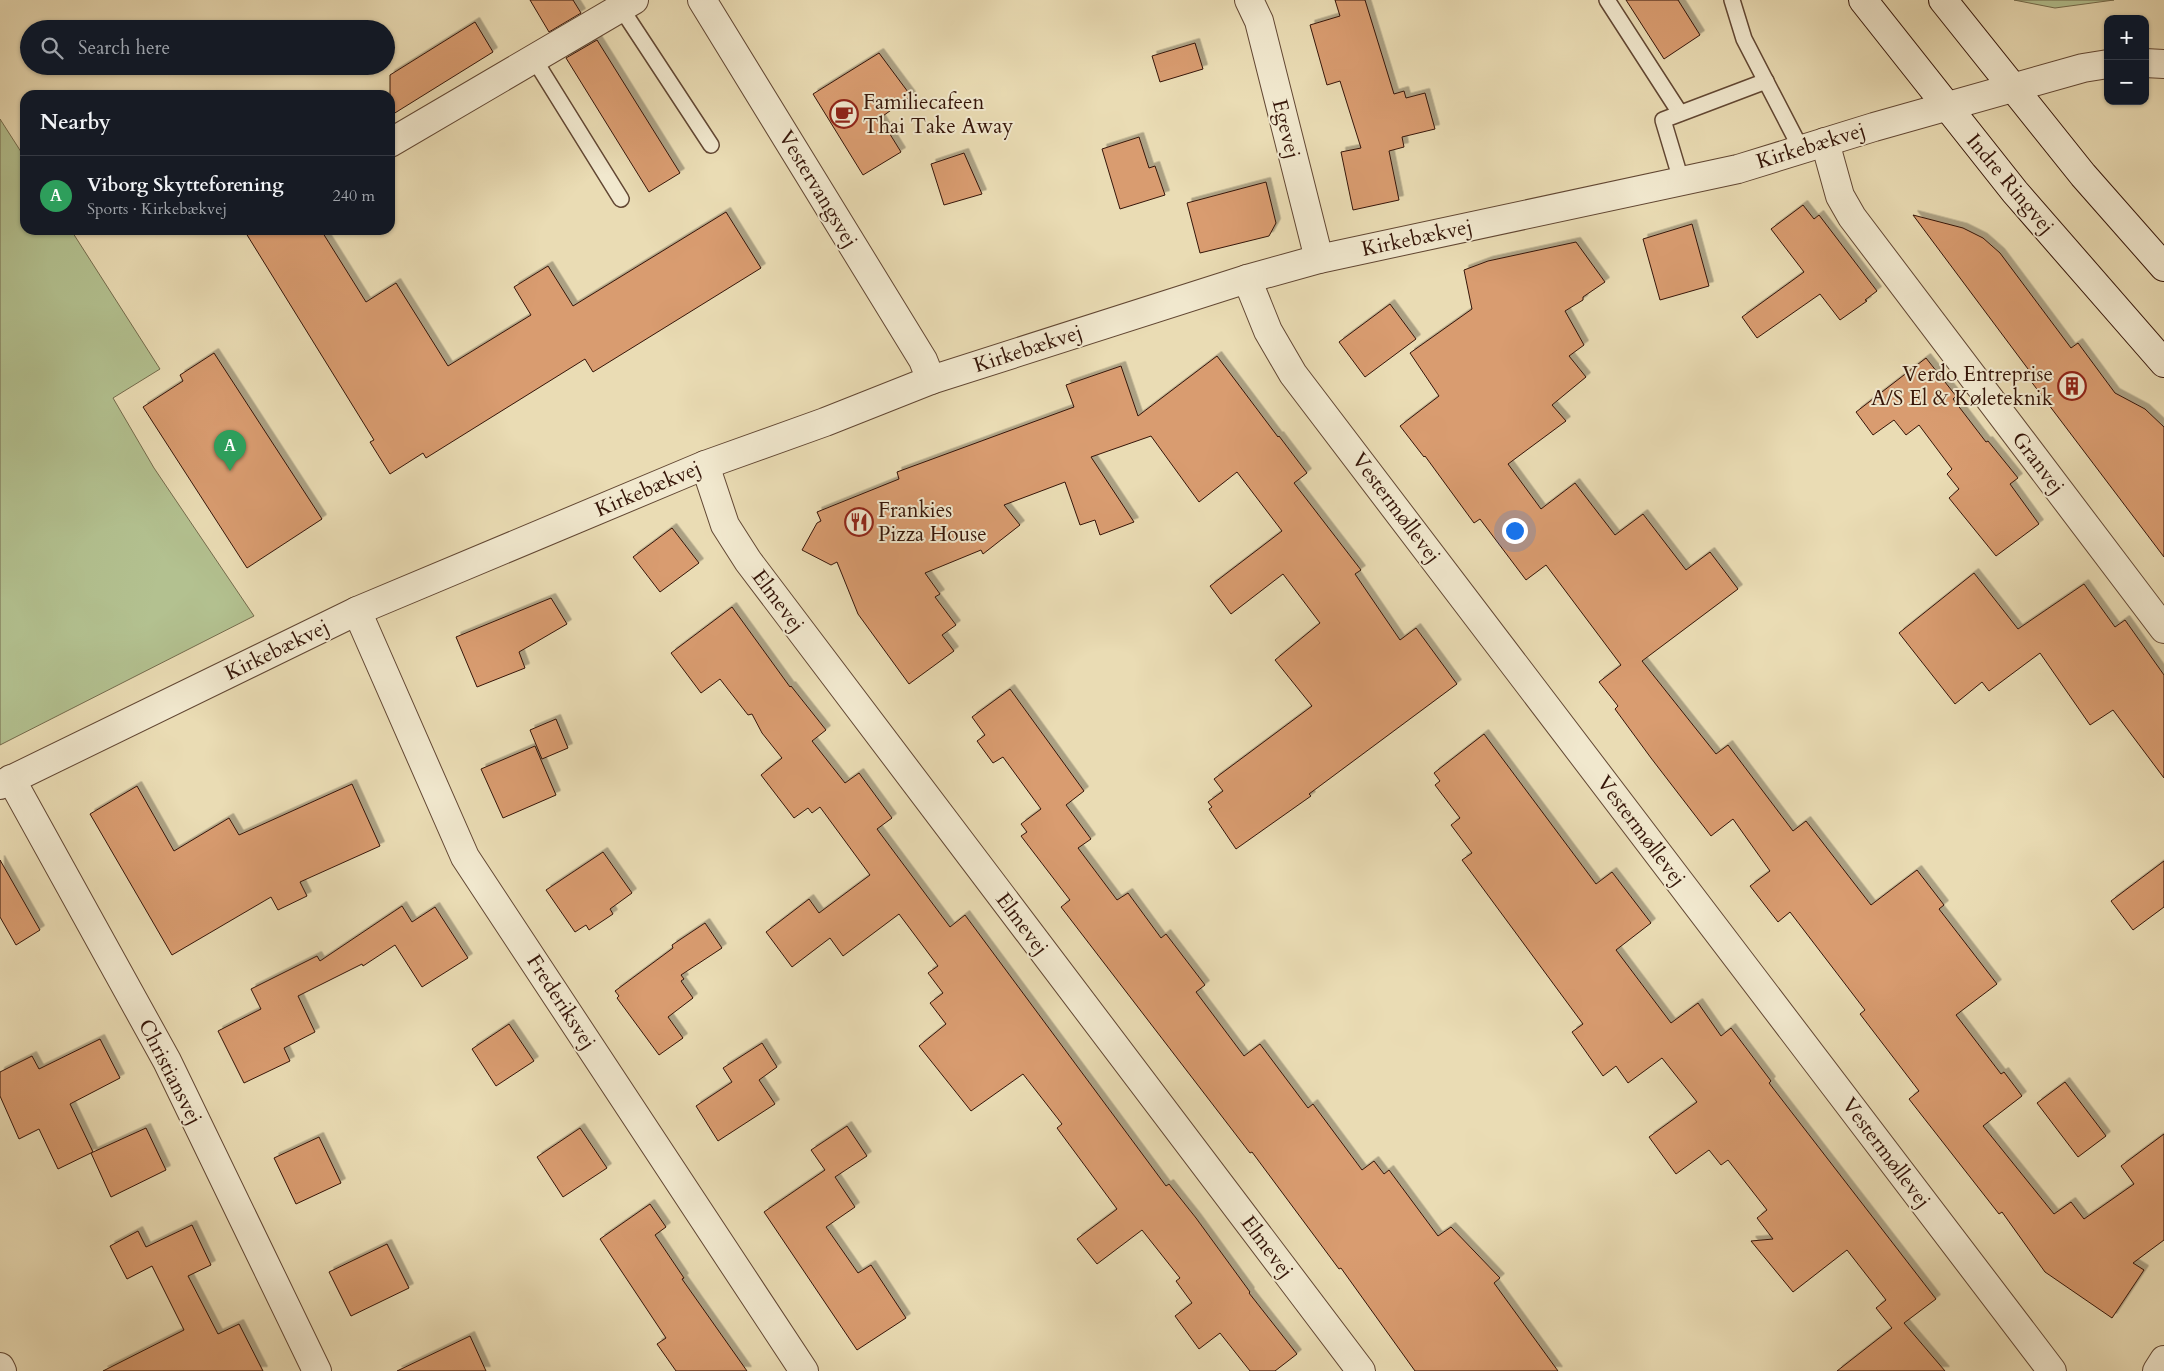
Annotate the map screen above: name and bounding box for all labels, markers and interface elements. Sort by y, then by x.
map controls [2104,15,2149,105]
button: + [2104,15,2149,60]
search box [20,20,395,75]
icon: search [38,34,66,62]
text: Search here [78,35,170,61]
button: − [2104,60,2149,105]
place label: Familiecafeen Thai Take Away [863,88,1013,141]
street label: Egevej [1265,96,1307,162]
cafe icon: Familiecafeen Thai Take Away [829,99,859,129]
text: Nearby [40,108,111,137]
street label: Kirkebækvej [1753,116,1869,176]
street label: Vestervangsvej [771,125,865,253]
street label: Indre Ringvej [1959,127,2061,241]
text: Viborg Skytteforening [87,172,284,198]
text: A [50,185,62,207]
text: 240 m [333,185,375,207]
text: Sports · Kirkebækvej [87,198,227,220]
street label: Kirkebækvej [1359,212,1475,264]
street label: Kirkebækvej [970,318,1086,380]
place label: Verdo Entreprise A/S El & Køleteknik [1871,360,2054,413]
building icon: Verdo Entreprise A/S El & Køleteknik [2057,371,2087,401]
street label: Granvej [2005,426,2071,500]
pin: A [214,430,246,471]
street label: Vestermøllevej [1345,447,1447,569]
street label: Kirkebækvej [590,454,706,524]
place label: Frankies Pizza House [878,496,987,549]
restaurant icon: Frankies Pizza House [844,507,874,537]
your location [1502,518,1528,544]
street label: Elmevej [745,564,811,638]
street label: Kirkebækvej [220,612,334,688]
street label: Vestermøllevej [1590,770,1692,892]
street label: Elmevej [989,887,1055,961]
street label: Frederiksvej [519,949,603,1055]
street label: Christiansvej [131,1014,209,1130]
street label: Vestermøllevej [1835,1092,1937,1214]
street label: Elmevej [1234,1210,1300,1284]

